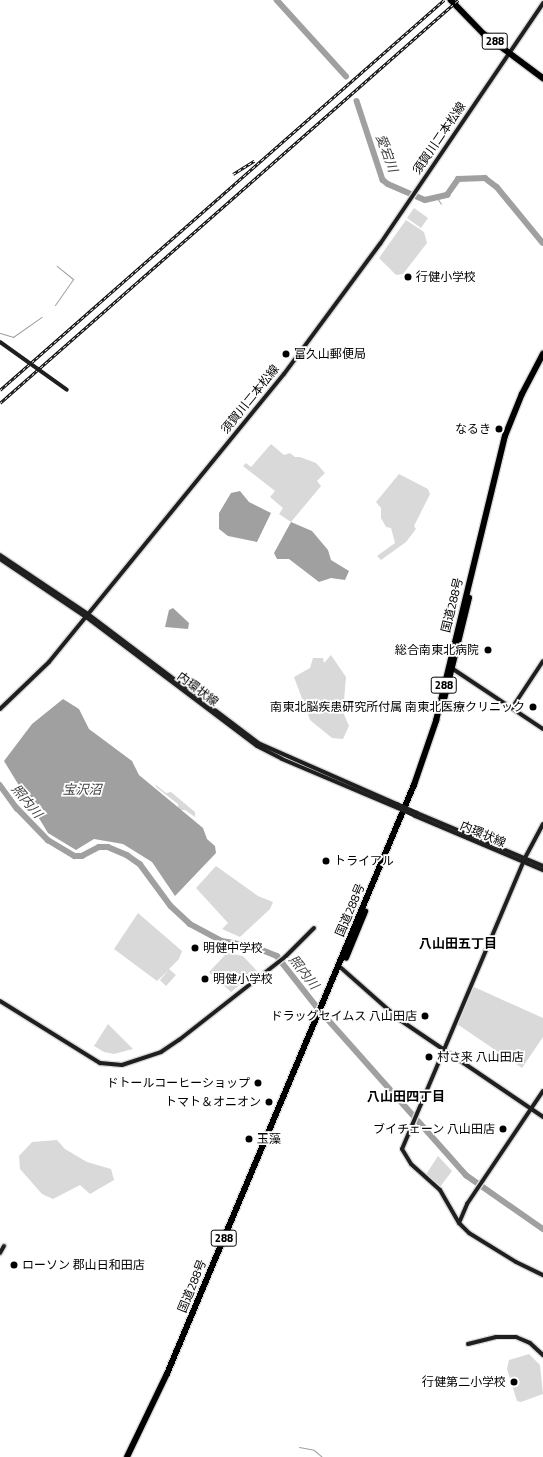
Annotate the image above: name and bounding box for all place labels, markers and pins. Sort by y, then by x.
place label: 行健小学校 [416,270,476,284]
marker: 行健小学校 [403,272,413,282]
place label: 富久山郵便局 [294,347,366,361]
marker: 富久山郵便局 [281,349,291,359]
place label: なるき [455,422,491,436]
marker: なるき [494,424,504,434]
place label: 総合南東北病院 [395,643,479,657]
marker: 総合南東北病院 [482,644,494,656]
place label: 南東北脳疾患研究所付属 南東北医療クリニック [270,700,525,714]
marker: 南東北脳疾患研究所付属 南東北医療クリニック [528,702,538,712]
place label: トライアル [334,854,394,868]
marker: トライアル [321,856,331,866]
place label: 明健中学校 [203,941,263,955]
marker: 明健中学校 [190,943,200,953]
place label: 明健小学校 [213,972,273,986]
marker: 明健小学校 [200,974,210,984]
place label: ドラッグセイムス 八山田店 [270,1009,417,1023]
marker: ドラッグセイムス 八山田店 [420,1011,430,1021]
place label: 村さ来 八山田店 [437,1050,524,1064]
marker: 村さ来 八山田店 [424,1052,434,1062]
place label: ドトールコーヒーショップ [106,1076,250,1090]
marker: ドトールコーヒーショップ [253,1078,263,1088]
place label: トマト＆オニオン [165,1095,261,1109]
marker: トマト＆オニオン [264,1097,274,1107]
place label: ブイチェーン 八山田店 [372,1122,495,1136]
marker: ブイチェーン 八山田店 [498,1124,508,1134]
place label: 玉藻 [257,1132,281,1146]
marker: 玉藻 [244,1134,254,1144]
place label: ローソン 郡山日和田店 [22,1258,145,1272]
marker: ローソン 郡山日和田店 [9,1260,19,1270]
place label: 行健第二小学校 [422,1375,506,1389]
marker: 行健第二小学校 [509,1377,519,1387]

